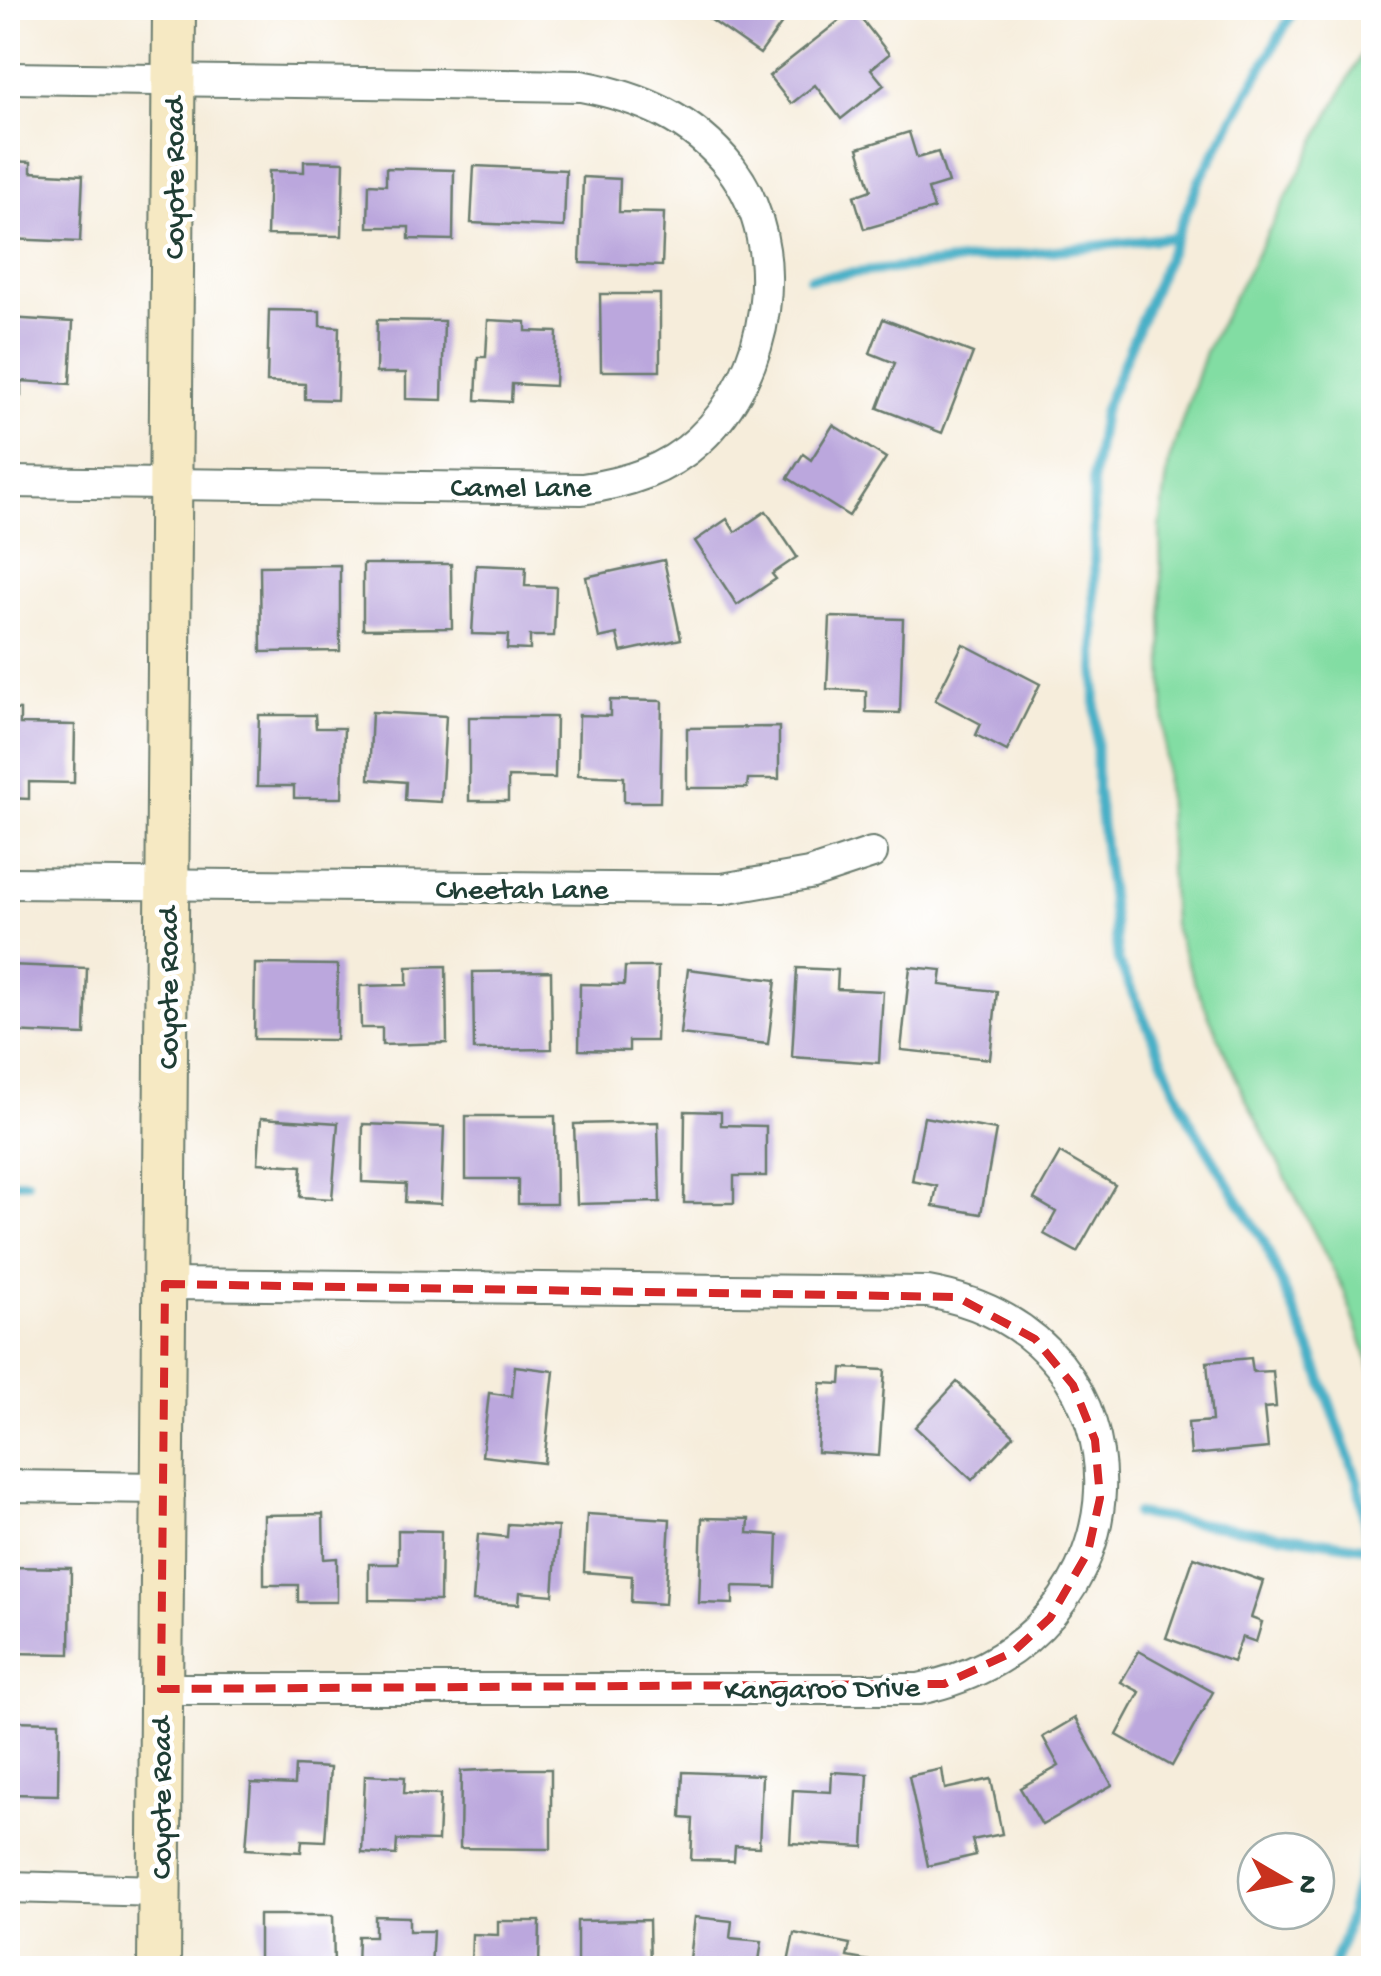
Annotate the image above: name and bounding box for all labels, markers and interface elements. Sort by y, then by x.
street label: Coyote Road [160,94,195,259]
street label: Camel Lane [451,473,592,508]
street label: Cheetah Lane [436,875,609,910]
street label: Coyote Road [154,904,189,1069]
street label: Kangaroo Drive [724,1672,921,1711]
street label: Coyote Road [147,1714,182,1879]
north arrow [1236,1831,1336,1931]
text: N [1289,1873,1324,1896]

